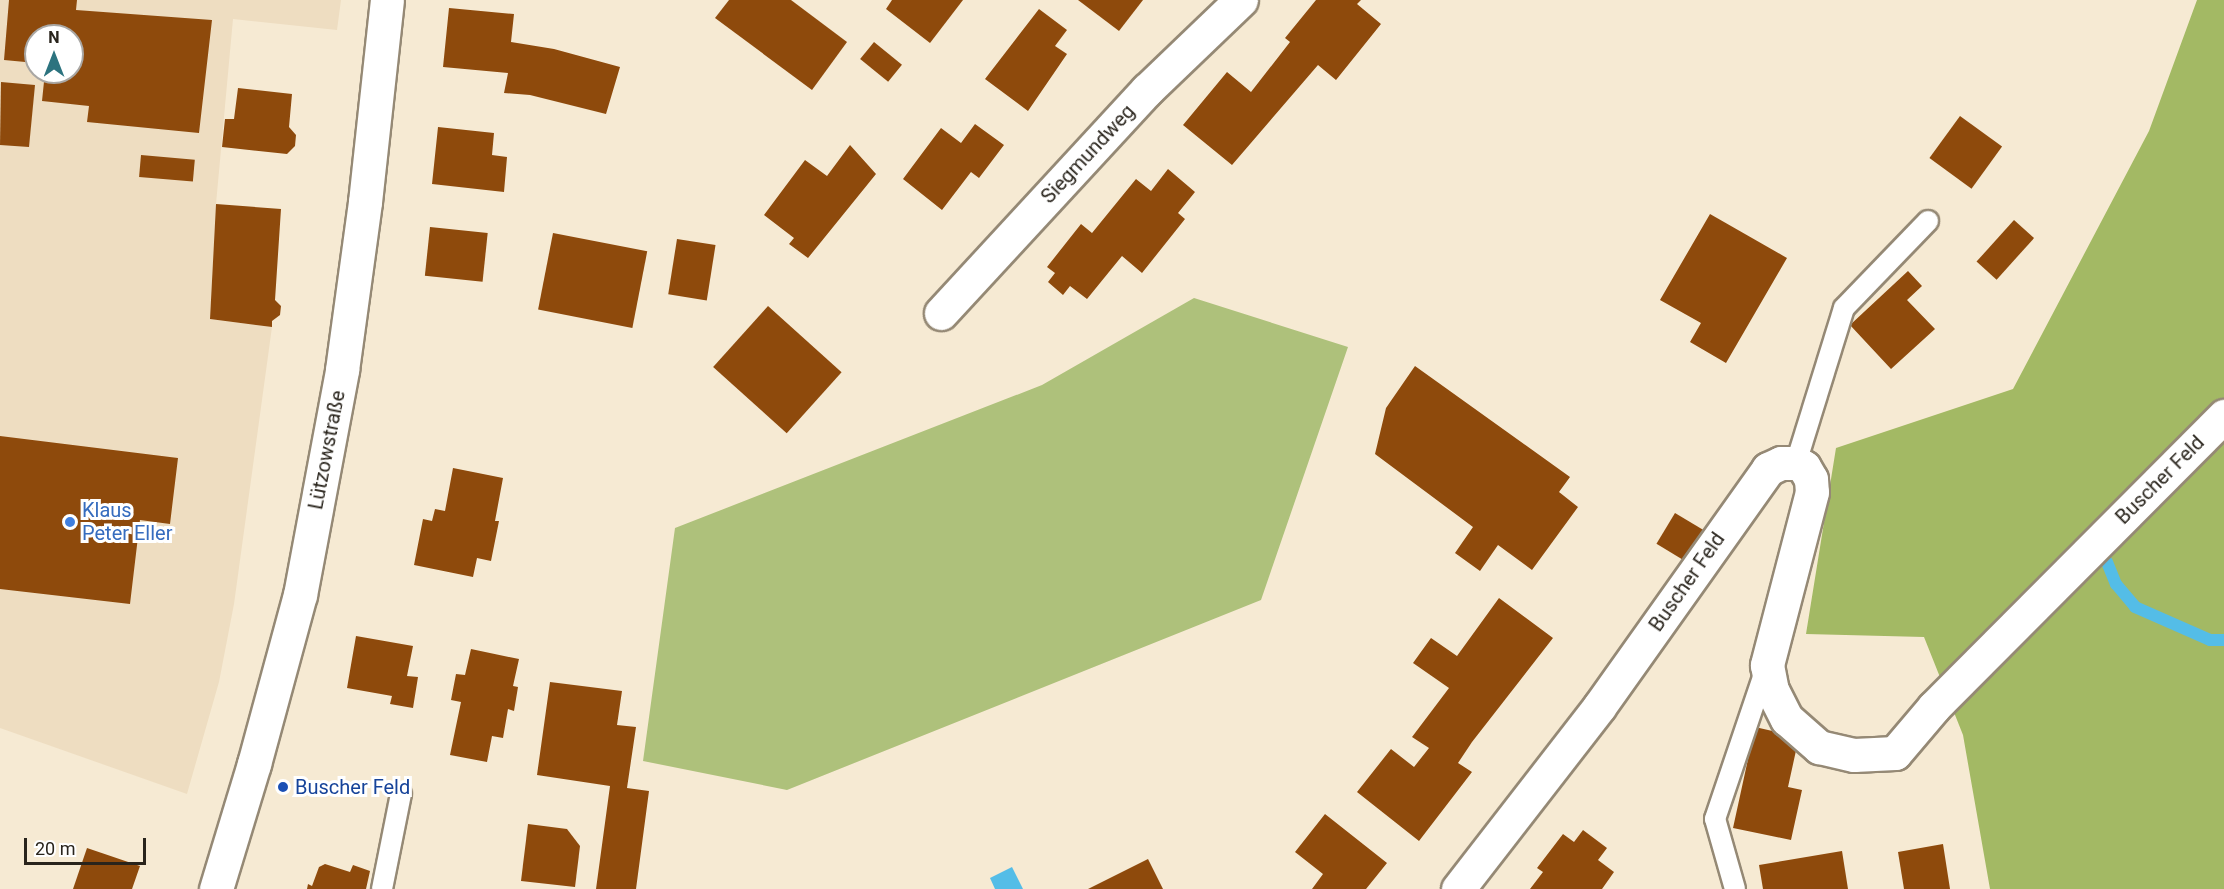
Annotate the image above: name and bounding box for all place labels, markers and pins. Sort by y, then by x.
place label: Klaus Peter Eller [82,498,172,545]
marker: Klaus Peter Eller [63,515,77,529]
place label: Buscher Feld [295,775,410,799]
marker: Buscher Feld [276,780,290,794]

